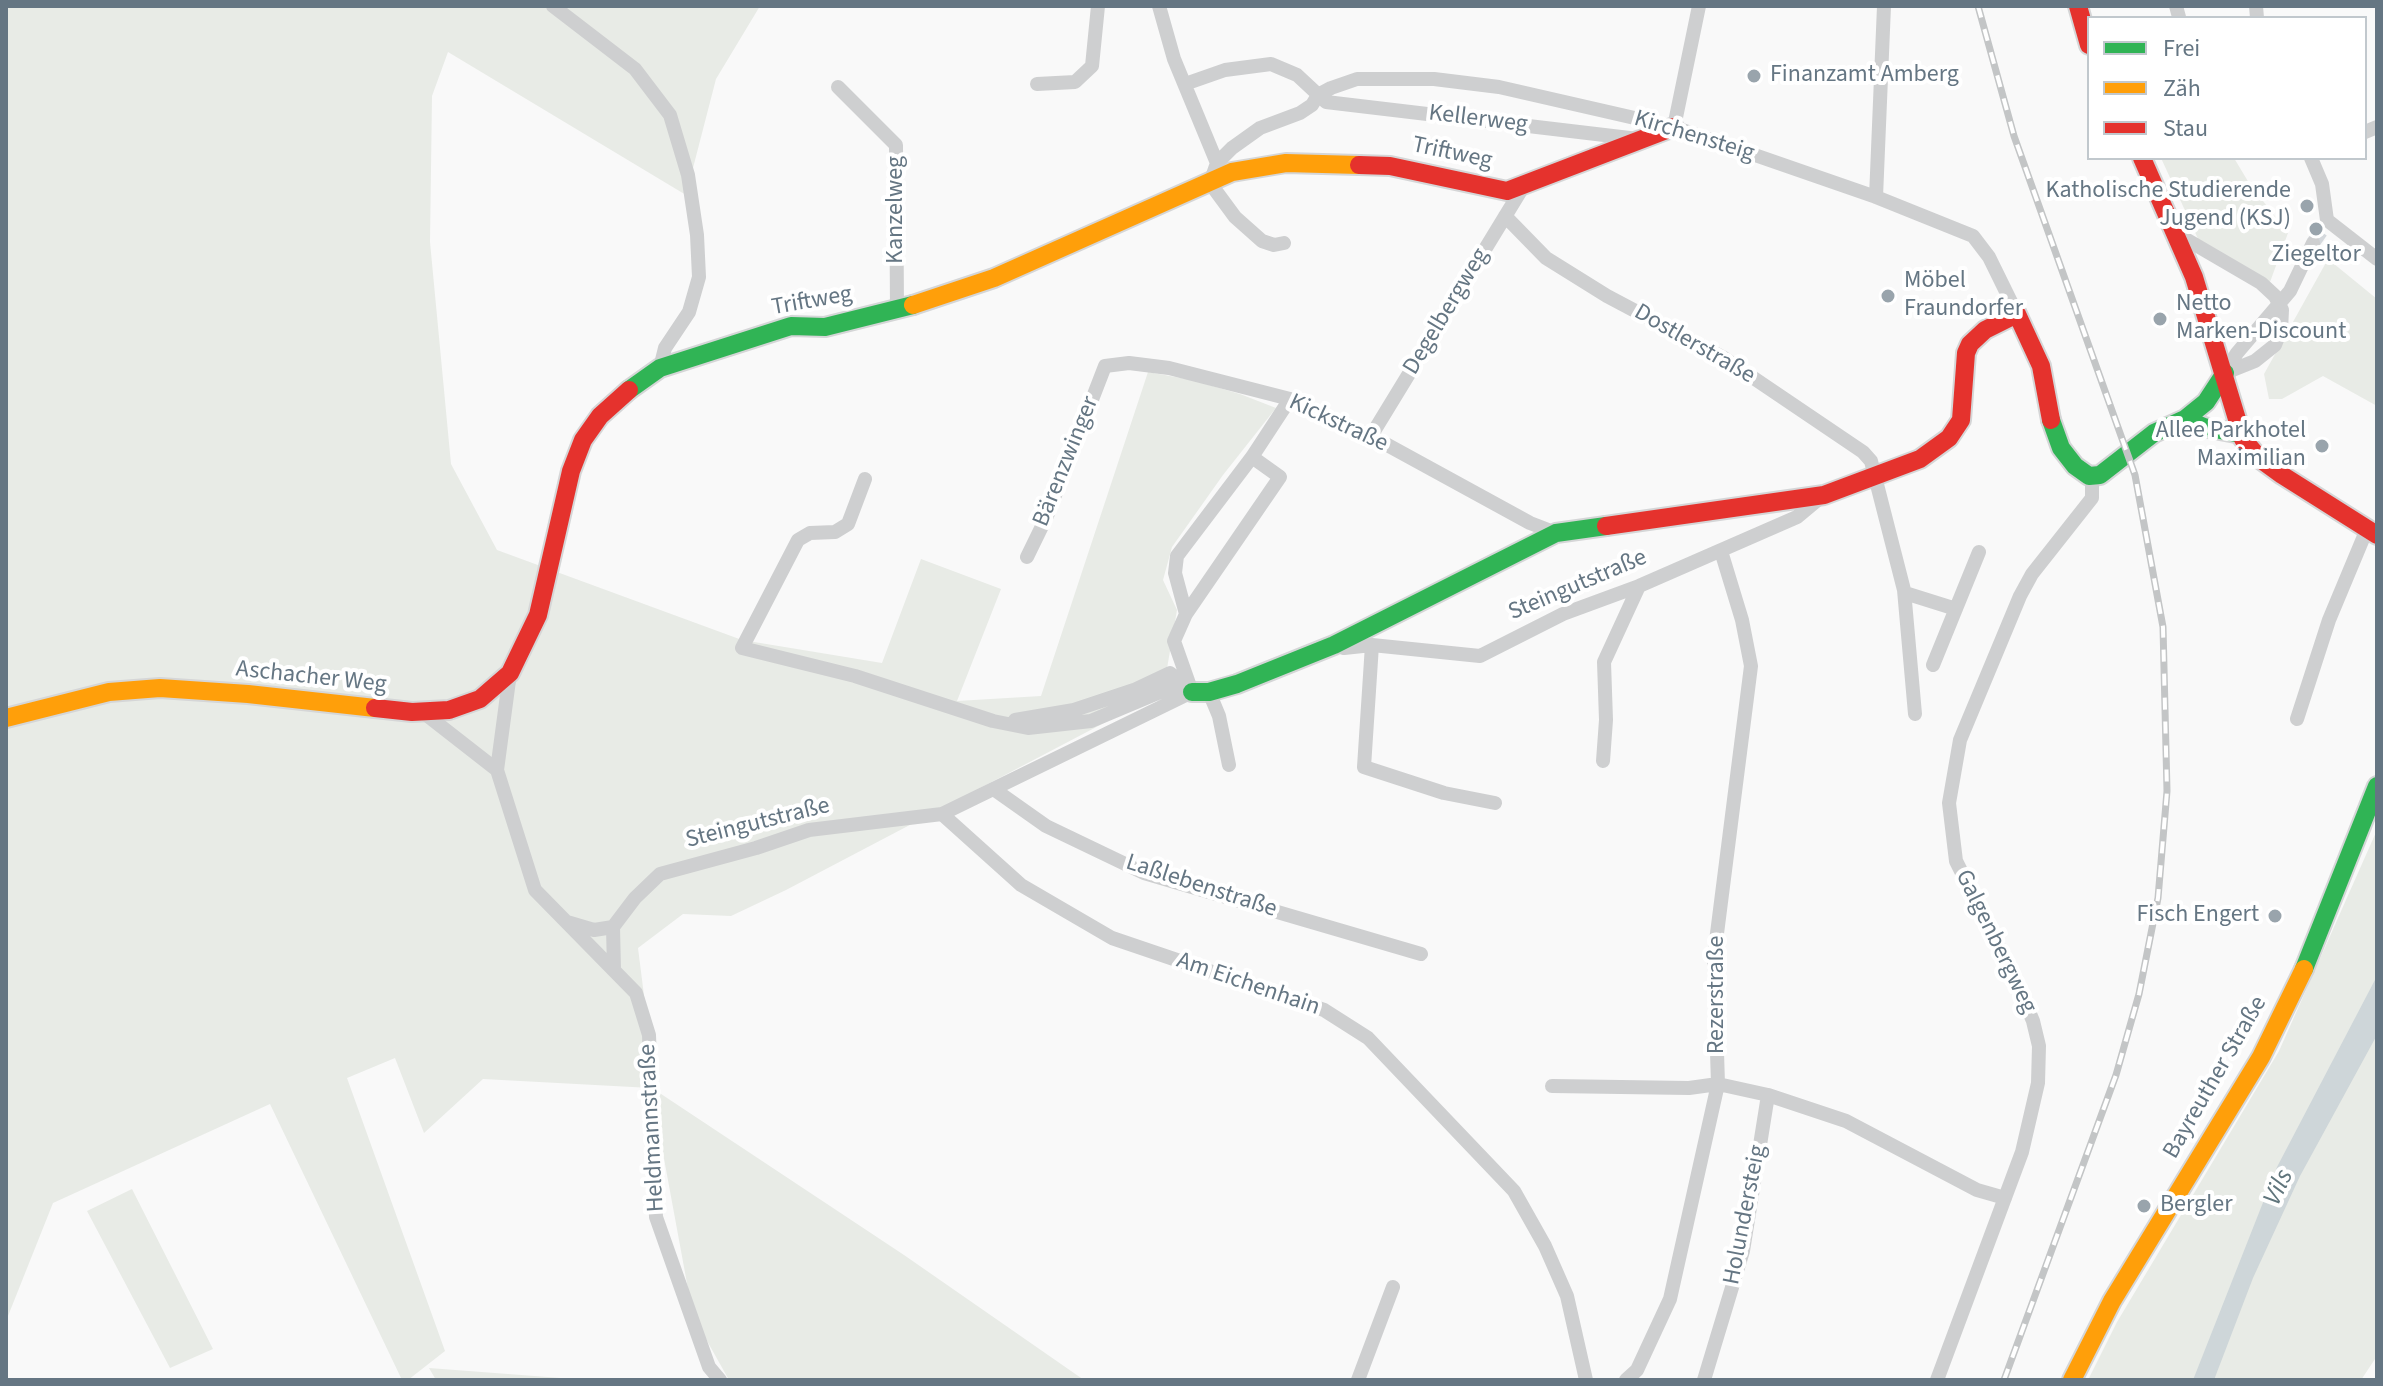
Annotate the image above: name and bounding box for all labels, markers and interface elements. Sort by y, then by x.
legend [2087,16,2367,160]
text: Frei [2163,31,2200,66]
place label: Finanzamt Amberg [1770,62,1959,90]
marker: Finanzamt Amberg [1745,67,1763,85]
text: Zäh [2163,71,2201,106]
street label: Kellerweg [1427,100,1529,140]
street label: Kirchensteig [1630,105,1758,169]
text: Stau [2163,111,2208,146]
street label: Triftweg [1409,131,1495,177]
street label: Kanzelweg [883,156,911,264]
place label: Katholische Studierende Jugend (KSJ) [2045,178,2291,234]
marker: Katholische Studierende Jugend (KSJ) [2298,197,2316,215]
marker: Ziegeltor [2307,220,2325,238]
place label: Ziegeltor [2271,242,2361,270]
street label: Degelbergweg [1398,244,1496,380]
place label: Möbel Fraundorfer [1904,268,2023,324]
street label: Triftweg [770,281,854,323]
marker: Möbel Fraundorfer [1879,287,1897,305]
place label: Netto Marken-Discount [2176,291,2346,347]
street label: Dostlerstraße [1628,299,1760,391]
marker: Netto Marken-Discount [2151,310,2169,328]
street label: Kickstraße [1284,389,1392,459]
street label: Bärenzwinger [1028,393,1106,531]
place label: Allee Parkhotel Maximilian [2156,418,2306,474]
marker: Allee Parkhotel Maximilian [2313,437,2331,455]
street label: Steingutstraße [1505,544,1651,628]
street label: Aschacher Weg [234,656,388,700]
street label: Steingutstraße [683,792,833,856]
street label: Laßlebenstraße [1122,849,1280,925]
street label: Galgenbergweg [1948,866,2042,1018]
place label: Fisch Engert [2136,902,2259,930]
marker: Fisch Engert [2266,907,2284,925]
street label: Rezerstraße [1704,936,1732,1054]
street label: Am Eichenhain [1173,947,1323,1023]
street label: Bayreuther Straße [2158,992,2274,1164]
street label: Heldmannstraße [634,1043,672,1213]
street label: Holundersteig [1718,1143,1774,1287]
water label: Vils [2258,1165,2302,1211]
place label: Bergler [2160,1192,2233,1220]
marker: Bergler [2135,1197,2153,1215]

